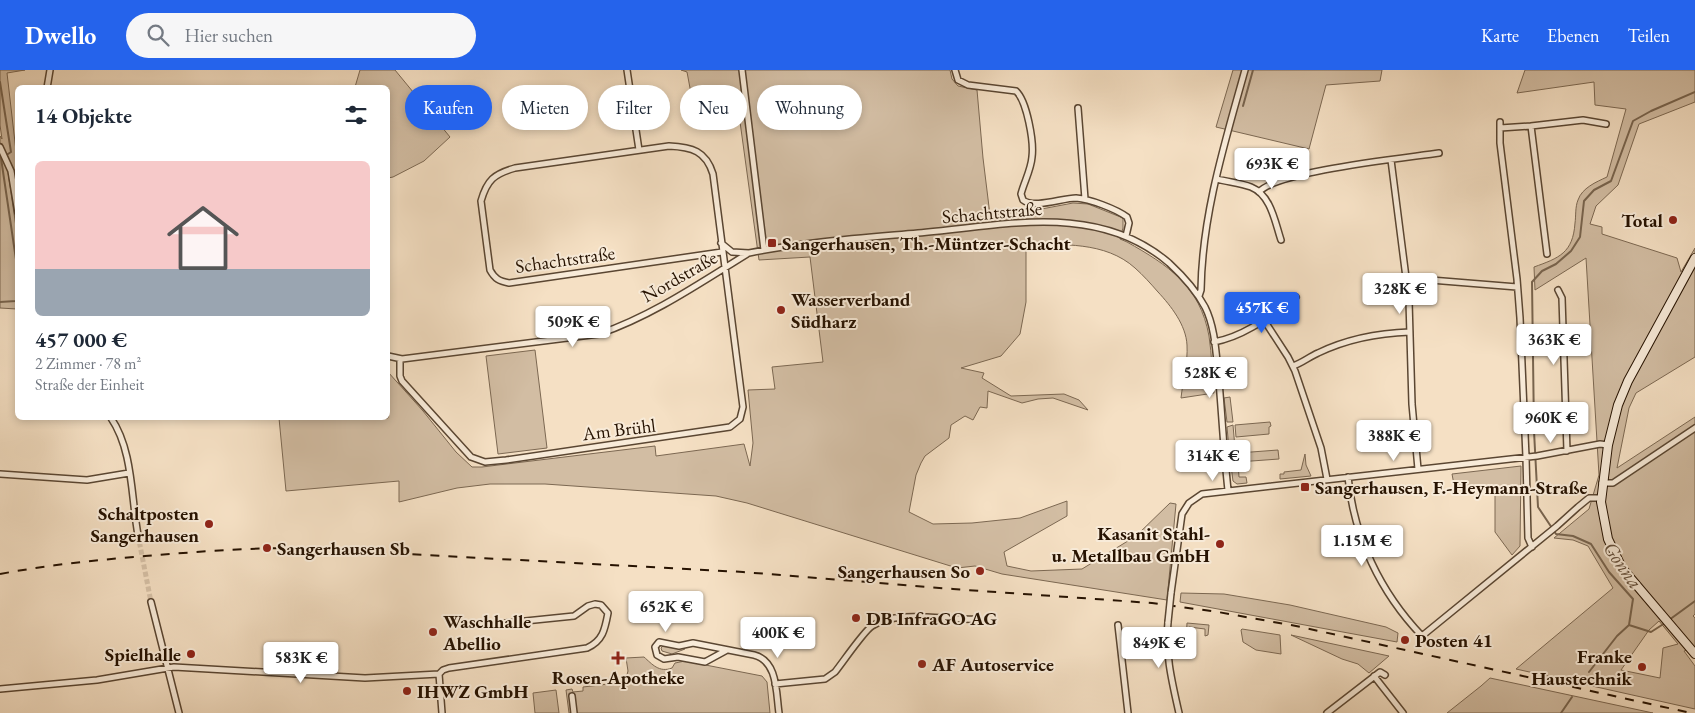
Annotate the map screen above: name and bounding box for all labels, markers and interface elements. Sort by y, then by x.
search box [126,13,476,58]
text: Dwello [25,20,96,51]
icon: search [144,21,172,49]
text: Hier suchen [184,23,273,48]
text: Karte [1481,24,1519,47]
text: Ebenen [1547,24,1600,47]
text: Teilen [1628,24,1670,47]
chip: Kaufen [405,85,492,130]
chip: Mieten [502,85,588,130]
chip: Filter [598,85,670,130]
chip: Neu [680,85,747,130]
chip: Wohnung [757,85,862,130]
icon: filters [342,101,370,129]
text: 14 Objekte [35,102,132,129]
pin: 693K € [1231,148,1313,190]
text: 693K € [1245,153,1299,174]
icon: home [158,193,248,283]
street label: Schachtstraße [941,196,1043,229]
place label: Total [1621,208,1664,233]
marker: Total [1667,214,1679,226]
place label: Sangerhausen, Th.-Müntzer-Schacht [782,231,1071,256]
marker: Sangerhausen, Th.-Müntzer-Schacht [766,237,778,249]
street label: Schachtstraße [514,240,617,279]
street label: Nordstraße [637,245,722,308]
pin: 328K € [1359,272,1441,315]
text: 328K € [1373,278,1427,299]
place label: Wasserverband Südharz [791,287,911,334]
pin: 457K € [1221,292,1303,334]
text: 457K € [1235,297,1289,318]
marker: Wasserverband Südharz [775,304,787,316]
pin: 509K € [532,306,614,348]
text: 509K € [546,311,600,332]
pin: 363K € [1513,324,1595,366]
text: 457 000 € [35,326,127,353]
text: 363K € [1527,329,1581,350]
text: 2 Zimmer · 78 m² [35,353,141,374]
pin: 528K € [1169,356,1251,399]
text: 528K € [1183,362,1237,383]
text: Straße der Einheit [35,374,144,395]
pin: 960K € [1510,402,1592,444]
text: 960K € [1524,407,1578,428]
street label: Am Brühl [580,413,658,447]
pin: 388K € [1353,420,1435,462]
text: 388K € [1367,425,1421,446]
pin: 314K € [1172,440,1254,482]
text: 314K € [1186,445,1240,466]
place label: Sangerhausen, F.-Heymann-Straße [1315,475,1587,500]
marker: Sangerhausen, F.-Heymann-Straße [1299,481,1311,493]
place label: Schaltposten Sangerhausen [90,501,199,548]
marker: Schaltposten Sangerhausen [203,518,215,530]
place label: Kasanit Stahl- u. Metallbau GmbH [1052,521,1210,568]
pin: 1.15M € [1316,524,1408,567]
text: 1.15M € [1332,530,1392,551]
place label: Sangerhausen Sb [277,536,410,561]
water label: Gonna [1597,536,1649,594]
marker: Kasanit Stahl- u. Metallbau GmbH [1214,538,1226,550]
marker: Sangerhausen Sb [261,542,273,554]
place label: Sangerhausen So [838,559,970,584]
marker: Sangerhausen So [974,565,986,577]
pin: 652K € [625,590,707,633]
text: 652K € [639,596,693,617]
place label: DB InfraGO AG [866,606,998,631]
place label: Waschhalle Abellio [442,609,531,656]
marker: DB InfraGO AG [850,612,862,624]
pin: 400K € [737,616,819,659]
text: 400K € [751,622,805,643]
marker: Waschhalle Abellio [427,626,439,638]
pin: 849K € [1118,626,1200,669]
place label: Posten 41 [1415,628,1493,653]
text: 849K € [1132,632,1186,653]
marker: Posten 41 [1399,634,1411,646]
place label: Spielhalle [105,642,181,667]
pin: 583K € [260,642,342,684]
place label: Franke Haustechnik [1531,644,1633,691]
text: 583K € [274,647,328,668]
marker: Spielhalle [185,648,197,660]
marker: Rosen-Apotheke [612,652,624,664]
place label: AF Autoservice [931,652,1054,677]
marker: AF Autoservice [916,658,928,670]
marker: Franke Haustechnik [1636,661,1648,673]
place label: Rosen-Apotheke [552,665,684,690]
place label: IHWZ GmbH [417,679,528,704]
marker: IHWZ GmbH [401,685,413,697]

